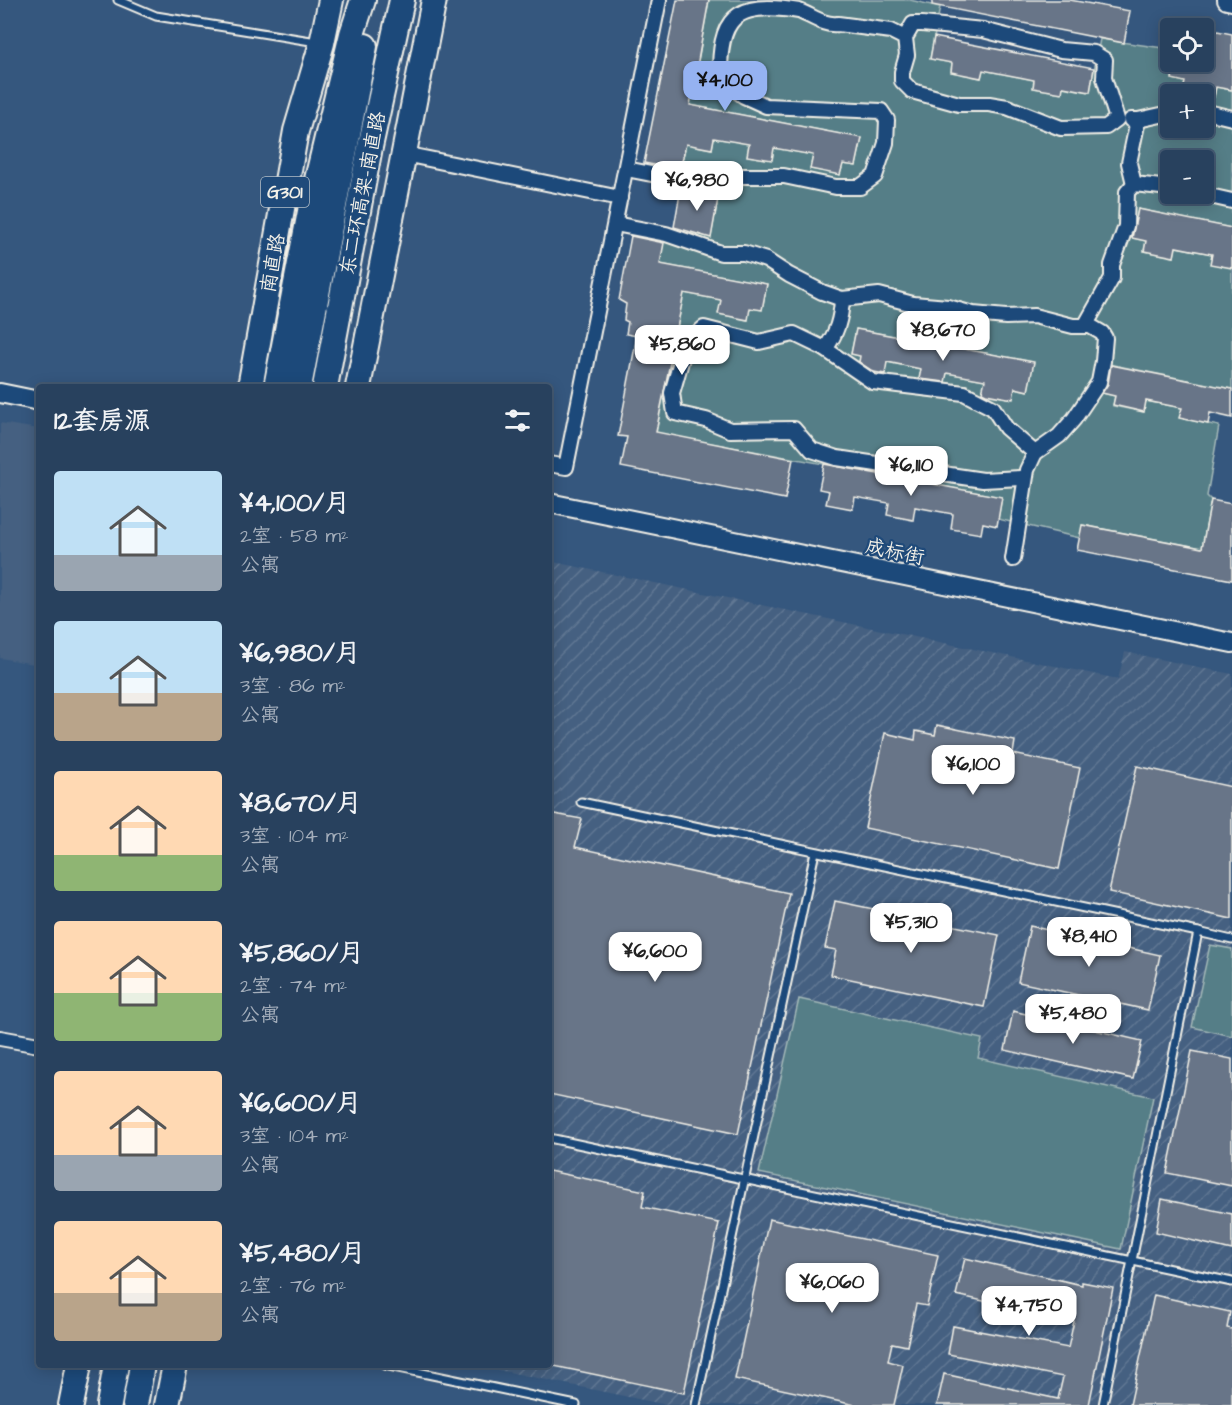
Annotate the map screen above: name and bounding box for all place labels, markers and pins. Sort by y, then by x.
pin: ¥4,100 [676,61,774,112]
pin: ¥6,980 [648,161,746,212]
pin: ¥8,670 [894,311,992,362]
pin: ¥5,860 [633,325,731,376]
pin: ¥6,110 [862,446,960,497]
pin: ¥6,100 [924,745,1022,796]
pin: ¥5,310 [862,903,960,954]
pin: ¥8,410 [1040,917,1138,968]
pin: ¥6,600 [606,932,704,983]
pin: ¥5,480 [1024,994,1122,1045]
pin: ¥6,060 [783,1263,881,1314]
pin: ¥4,750 [980,1286,1078,1337]

